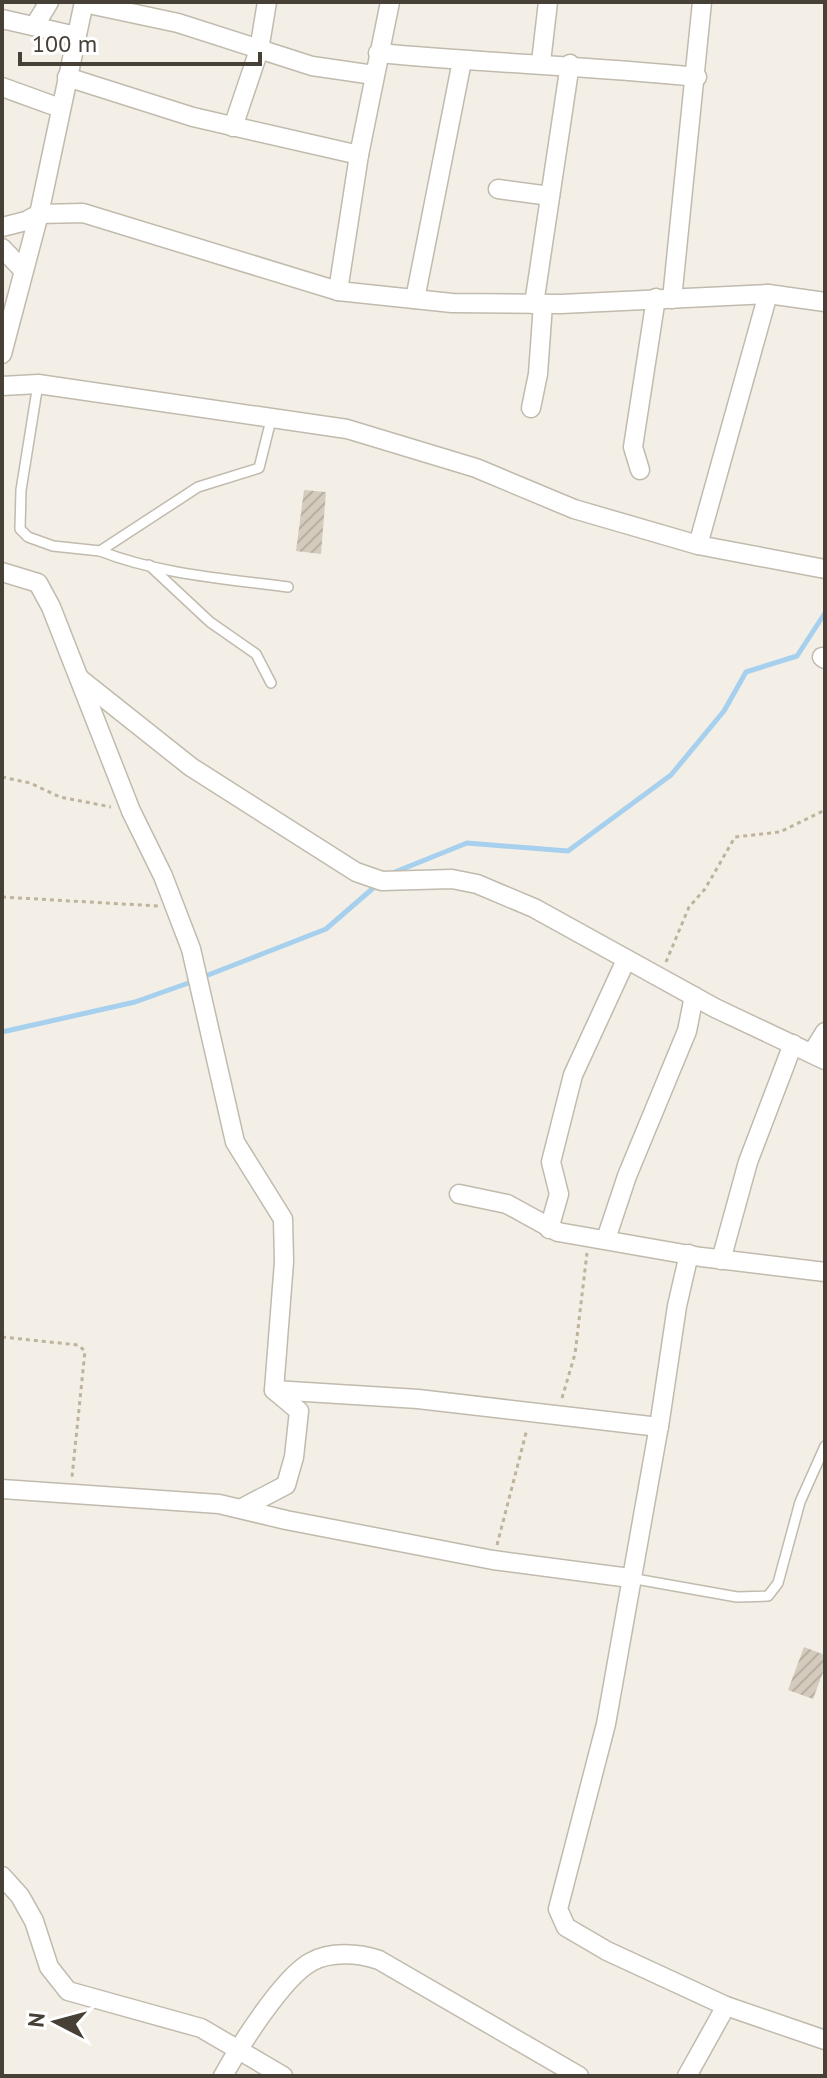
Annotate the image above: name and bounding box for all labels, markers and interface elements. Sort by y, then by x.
scale bar [20,16,260,66]
text: 100 m [32,28,97,59]
north arrow [16,1982,96,2062]
text: N [21,2011,51,2029]

